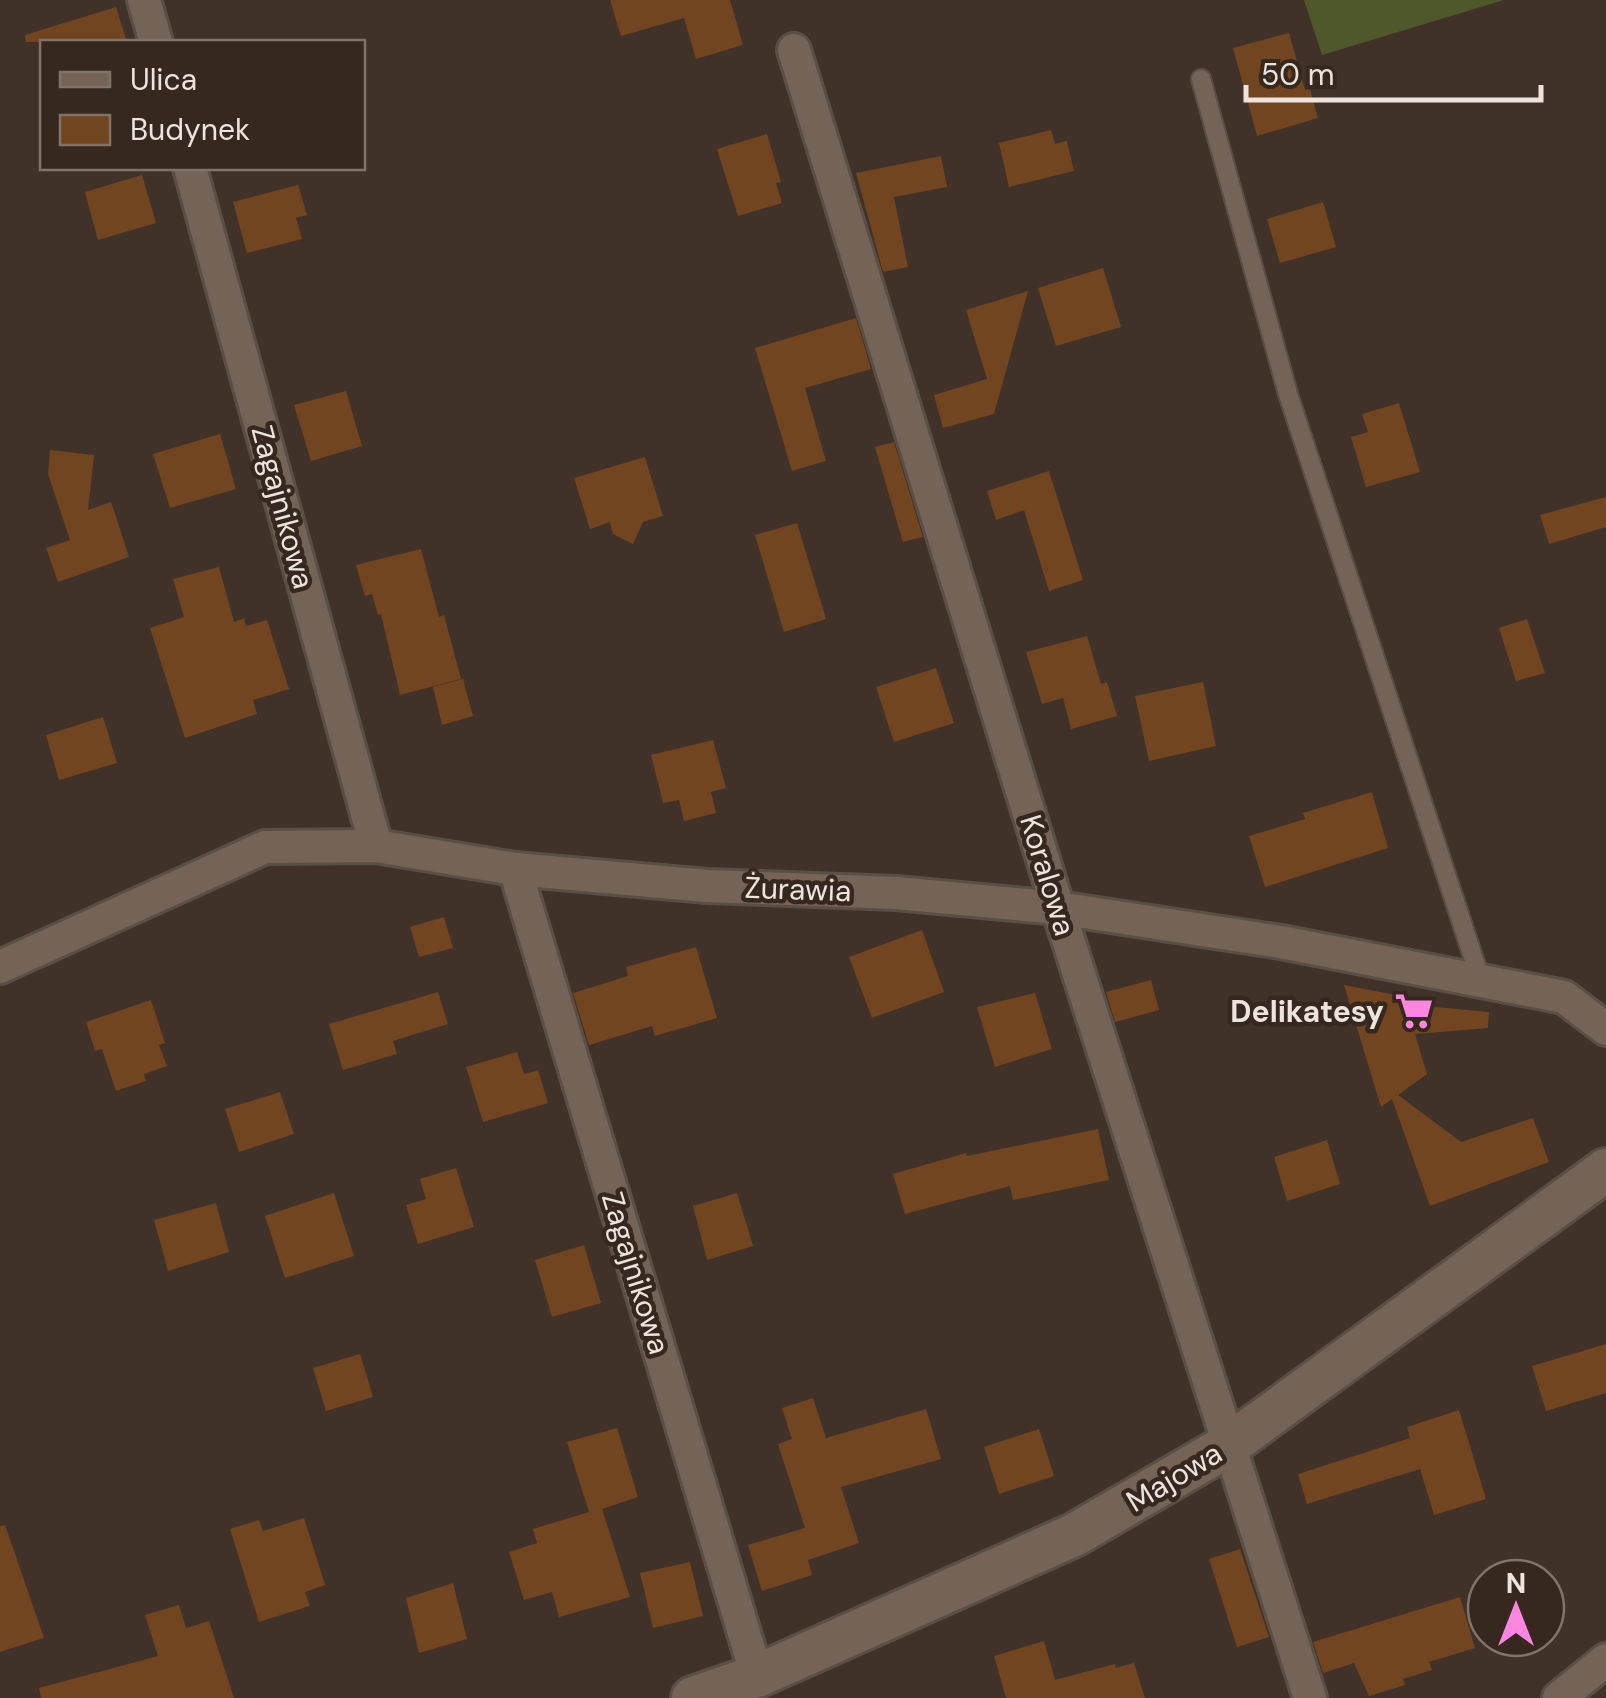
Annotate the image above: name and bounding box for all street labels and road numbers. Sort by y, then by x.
street label: Zagajnikowa [243,421,323,593]
street label: Koralowa [1011,810,1085,940]
street label: Żurawia [744,868,852,910]
street label: Zagajnikowa [593,1187,679,1359]
street label: Majowa [1119,1433,1229,1521]

